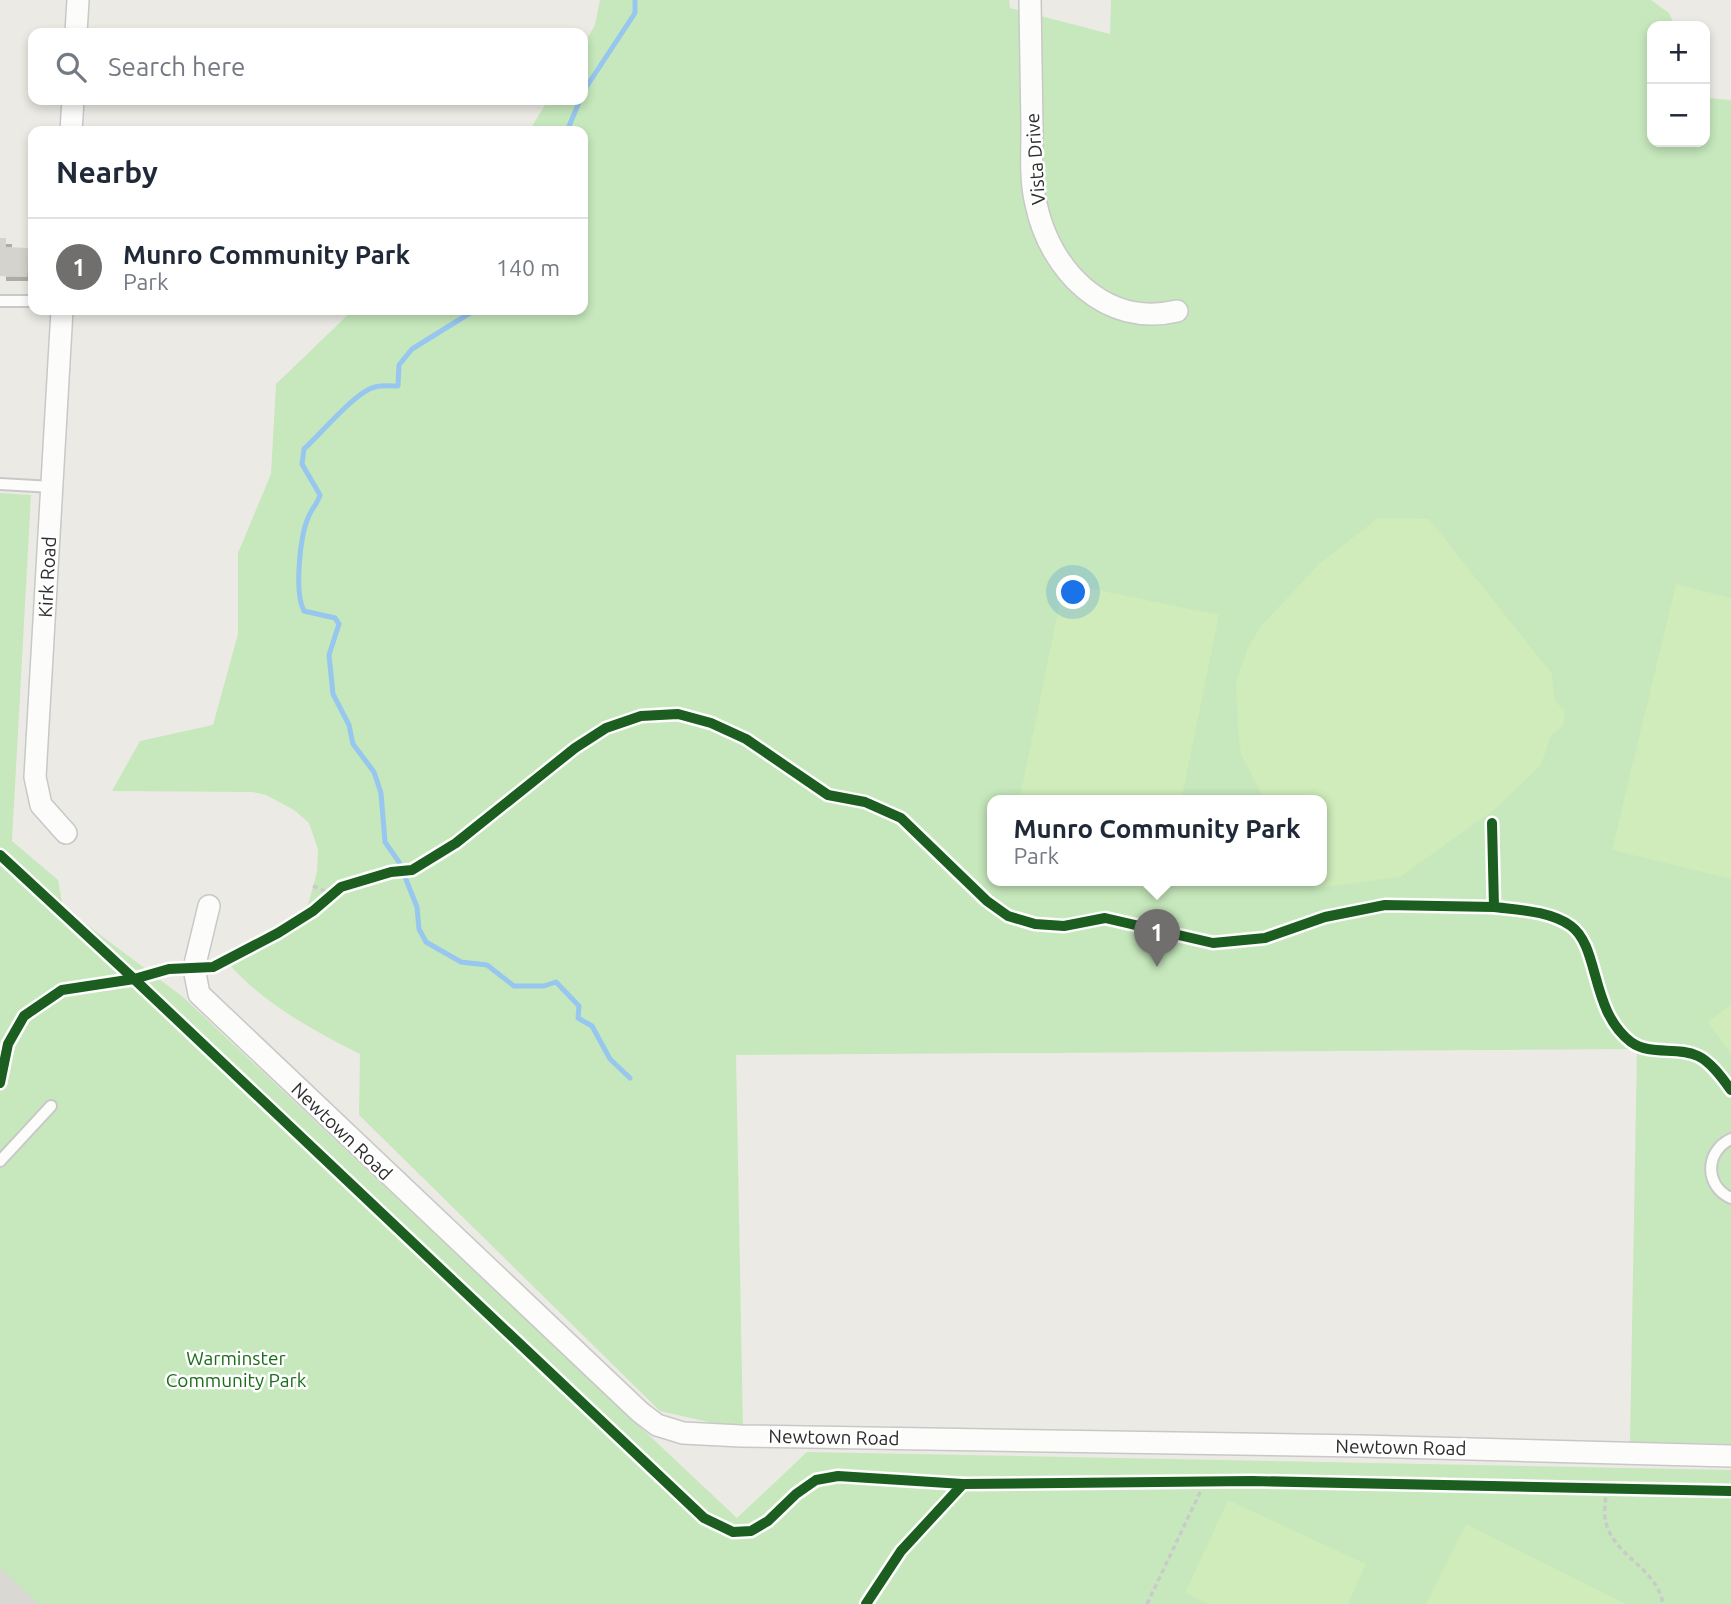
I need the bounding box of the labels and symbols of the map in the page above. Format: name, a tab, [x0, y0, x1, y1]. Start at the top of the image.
street label: Vista Drive	[1021, 112, 1049, 206]
street label: Kirk Road	[34, 536, 60, 618]
your location	[1056, 575, 1090, 609]
pin: 1	[1134, 909, 1180, 967]
street label: Newtown Road	[287, 1078, 397, 1184]
park label: Warminster Community Park	[166, 1347, 307, 1391]
street label: Newtown Road	[768, 1425, 900, 1449]
street label: Newtown Road	[1335, 1435, 1467, 1459]

